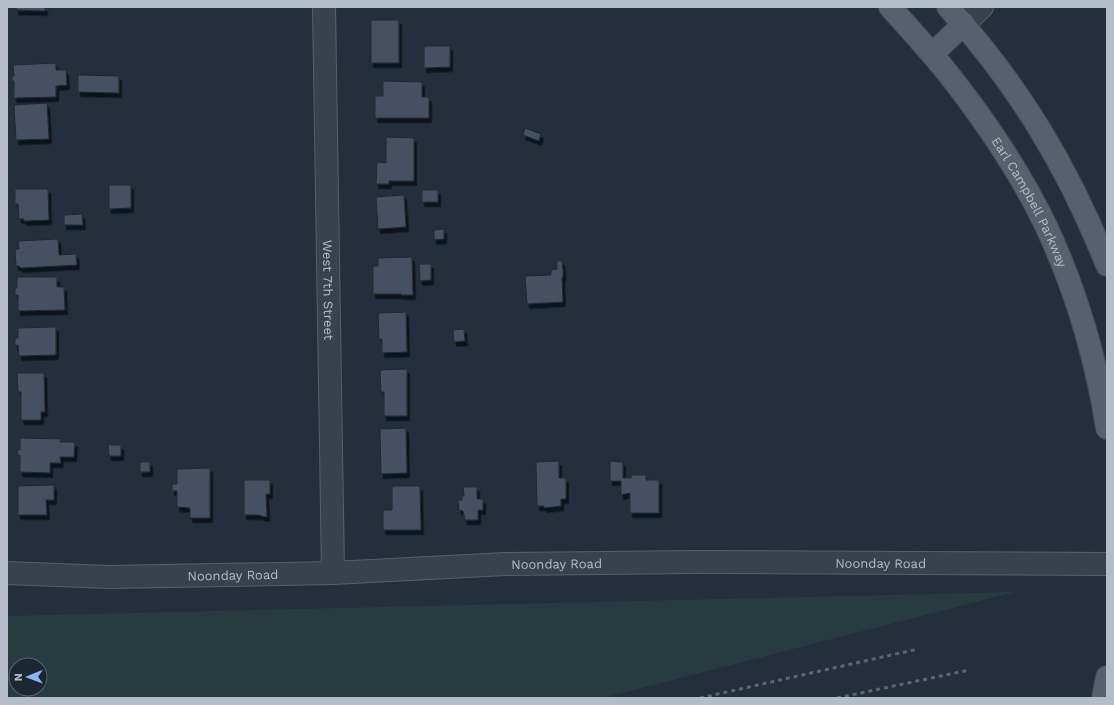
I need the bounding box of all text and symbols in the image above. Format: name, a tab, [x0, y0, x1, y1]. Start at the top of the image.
street label: Earl Campbell Parkway	[988, 134, 1070, 270]
street label: West 7th Street	[320, 240, 336, 341]
street label: Noonday Road	[511, 556, 602, 572]
street label: Noonday Road	[835, 556, 926, 571]
street label: Noonday Road	[187, 567, 278, 584]
north arrow	[8, 657, 48, 697]
text: N	[12, 673, 25, 681]

